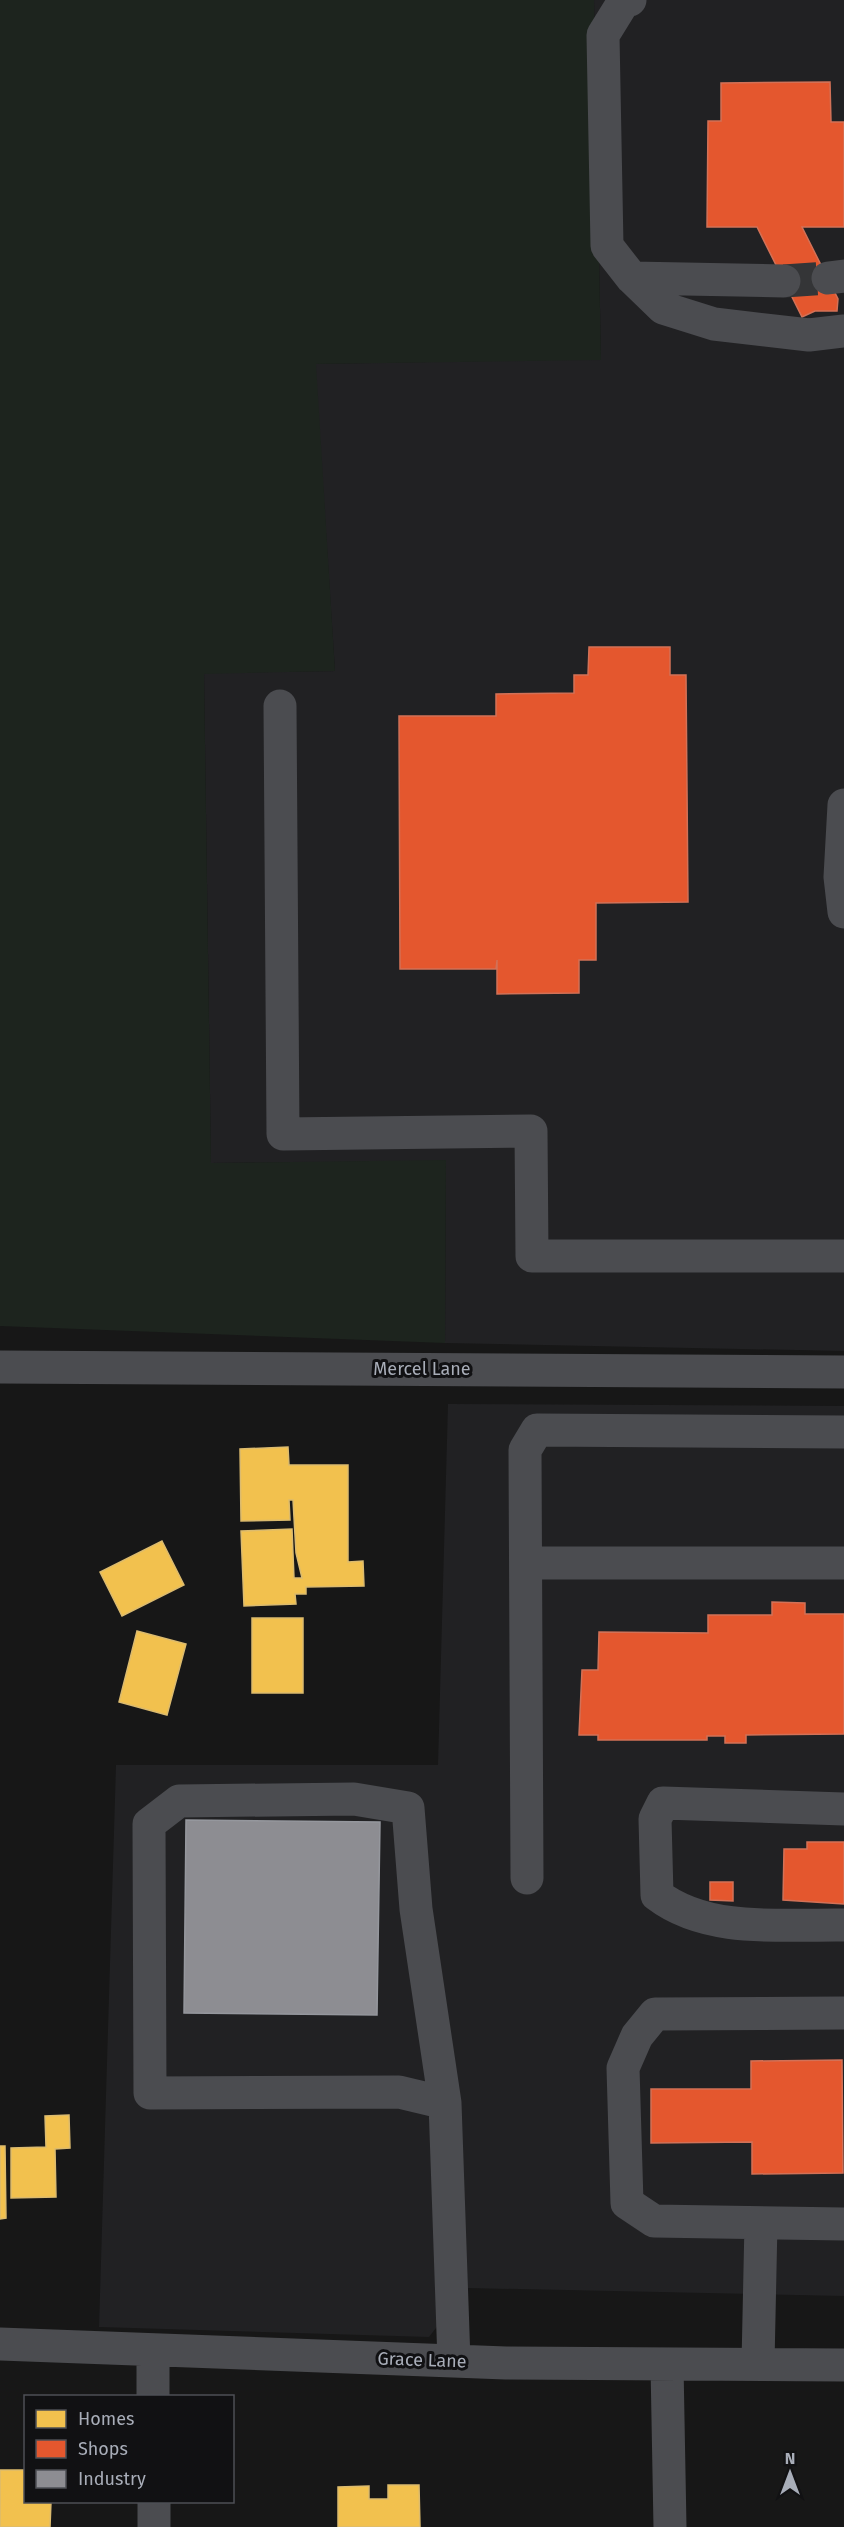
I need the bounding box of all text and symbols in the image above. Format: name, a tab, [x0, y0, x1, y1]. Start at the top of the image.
street label: Mercel Lane	[373, 1358, 471, 1380]
street label: Grace Lane	[377, 2347, 467, 2373]
legend	[24, 2395, 234, 2503]
text: Homes	[78, 2408, 134, 2430]
text: Shops	[78, 2438, 128, 2460]
north arrow	[760, 2443, 820, 2503]
text: N	[785, 2449, 795, 2468]
text: Industry	[78, 2468, 146, 2490]

